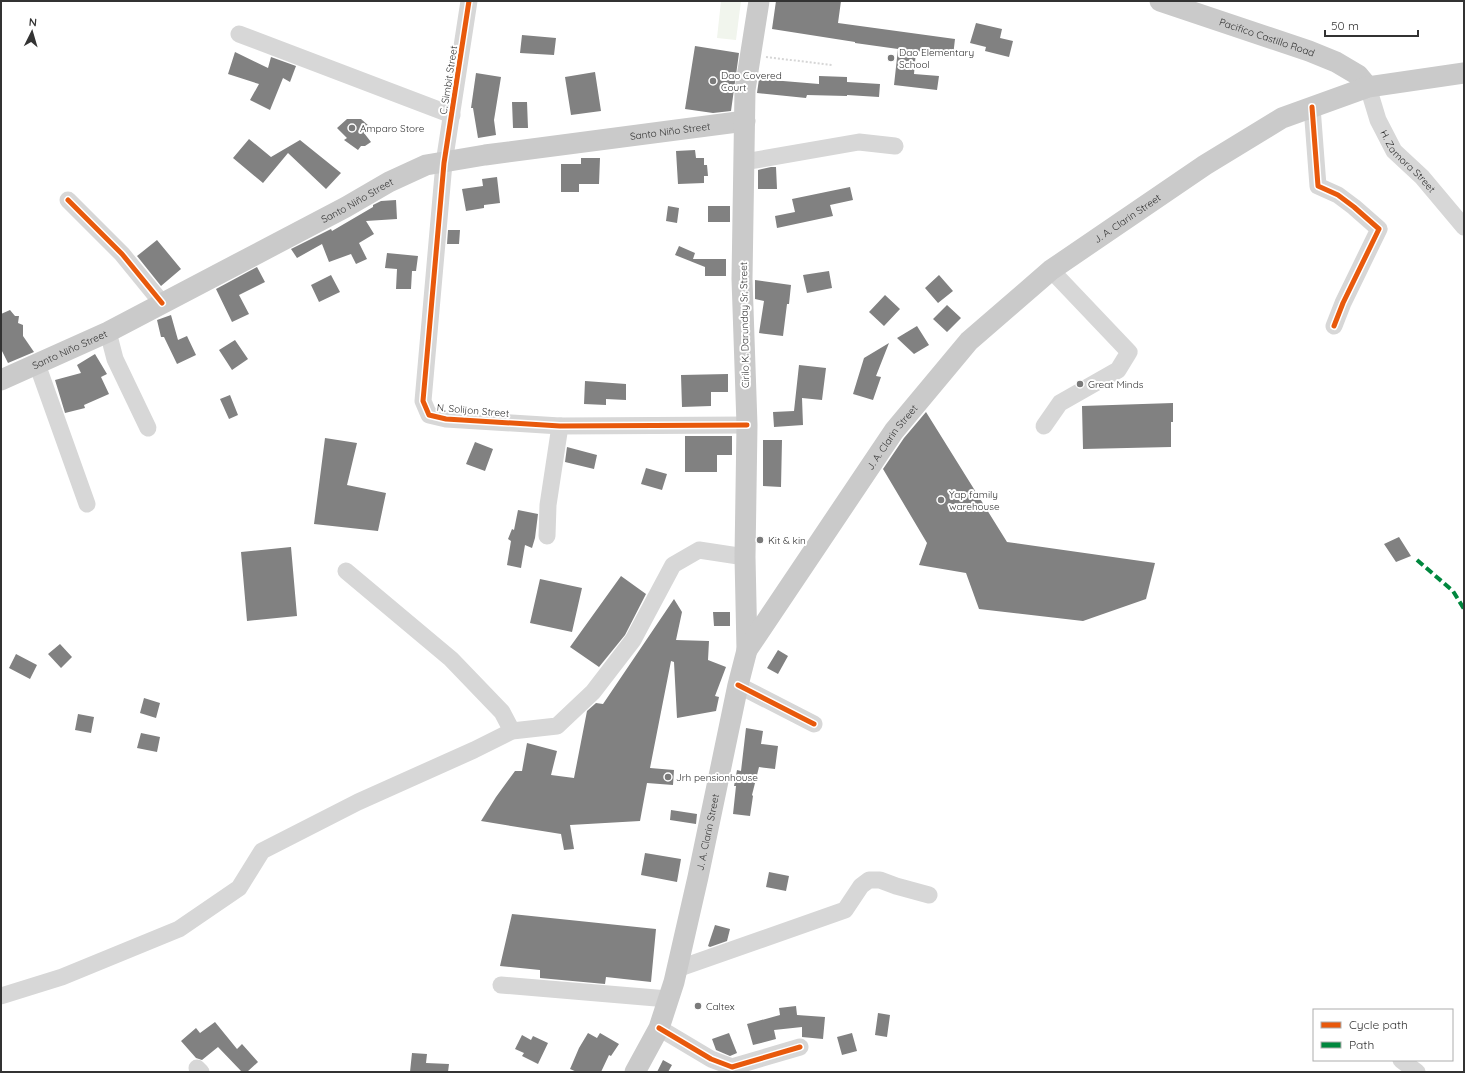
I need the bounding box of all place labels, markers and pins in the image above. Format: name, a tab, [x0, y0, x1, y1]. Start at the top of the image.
place label: Dao Elementary School	[899, 46, 974, 71]
marker: Dao Elementary School	[886, 53, 896, 63]
place label: Dao Covered Court	[721, 69, 782, 94]
marker: Dao Covered Court	[708, 76, 718, 86]
place label: Amparo Store	[360, 122, 425, 135]
marker: Amparo Store	[347, 123, 357, 133]
place label: Great Minds	[1088, 378, 1144, 391]
marker: Great Minds	[1075, 379, 1085, 389]
place label: Yap family warehouse	[949, 488, 1000, 513]
marker: Yap family warehouse	[936, 495, 946, 505]
place label: Kit & kin	[768, 534, 806, 547]
marker: Kit & kin	[755, 535, 765, 545]
place label: Jrh pensionhouse	[676, 771, 758, 784]
marker: Jrh pensionhouse	[663, 772, 673, 782]
place label: Caltex	[706, 1000, 735, 1013]
marker: Caltex	[693, 1001, 703, 1011]

